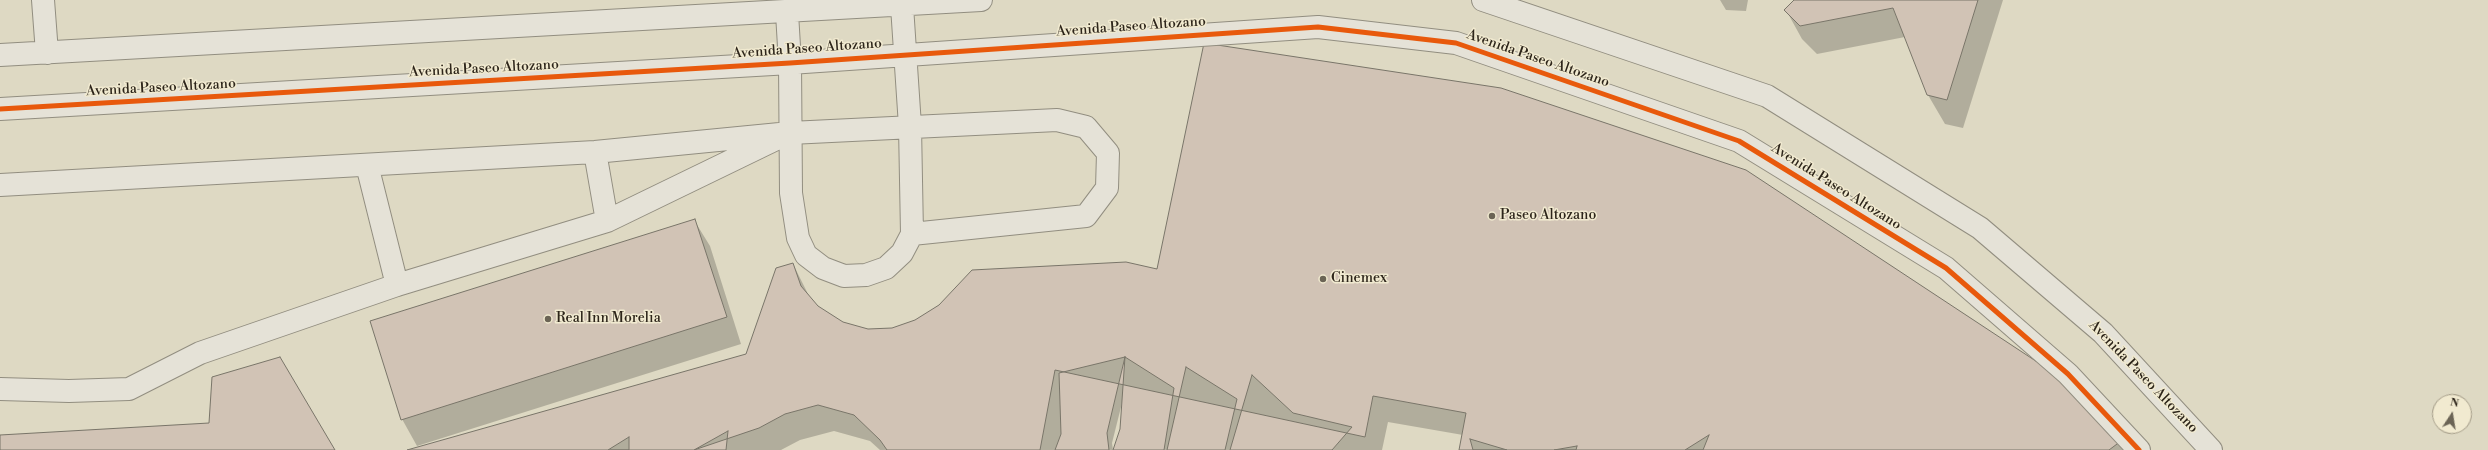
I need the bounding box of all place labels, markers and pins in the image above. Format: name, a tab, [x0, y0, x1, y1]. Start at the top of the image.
place label: Paseo Altozano	[1500, 208, 1596, 224]
marker: Paseo Altozano	[1487, 211, 1497, 221]
place label: Cinemex	[1331, 271, 1387, 287]
marker: Cinemex	[1318, 274, 1328, 284]
place label: Real Inn Morelia	[556, 311, 661, 327]
marker: Real Inn Morelia	[543, 314, 553, 324]

